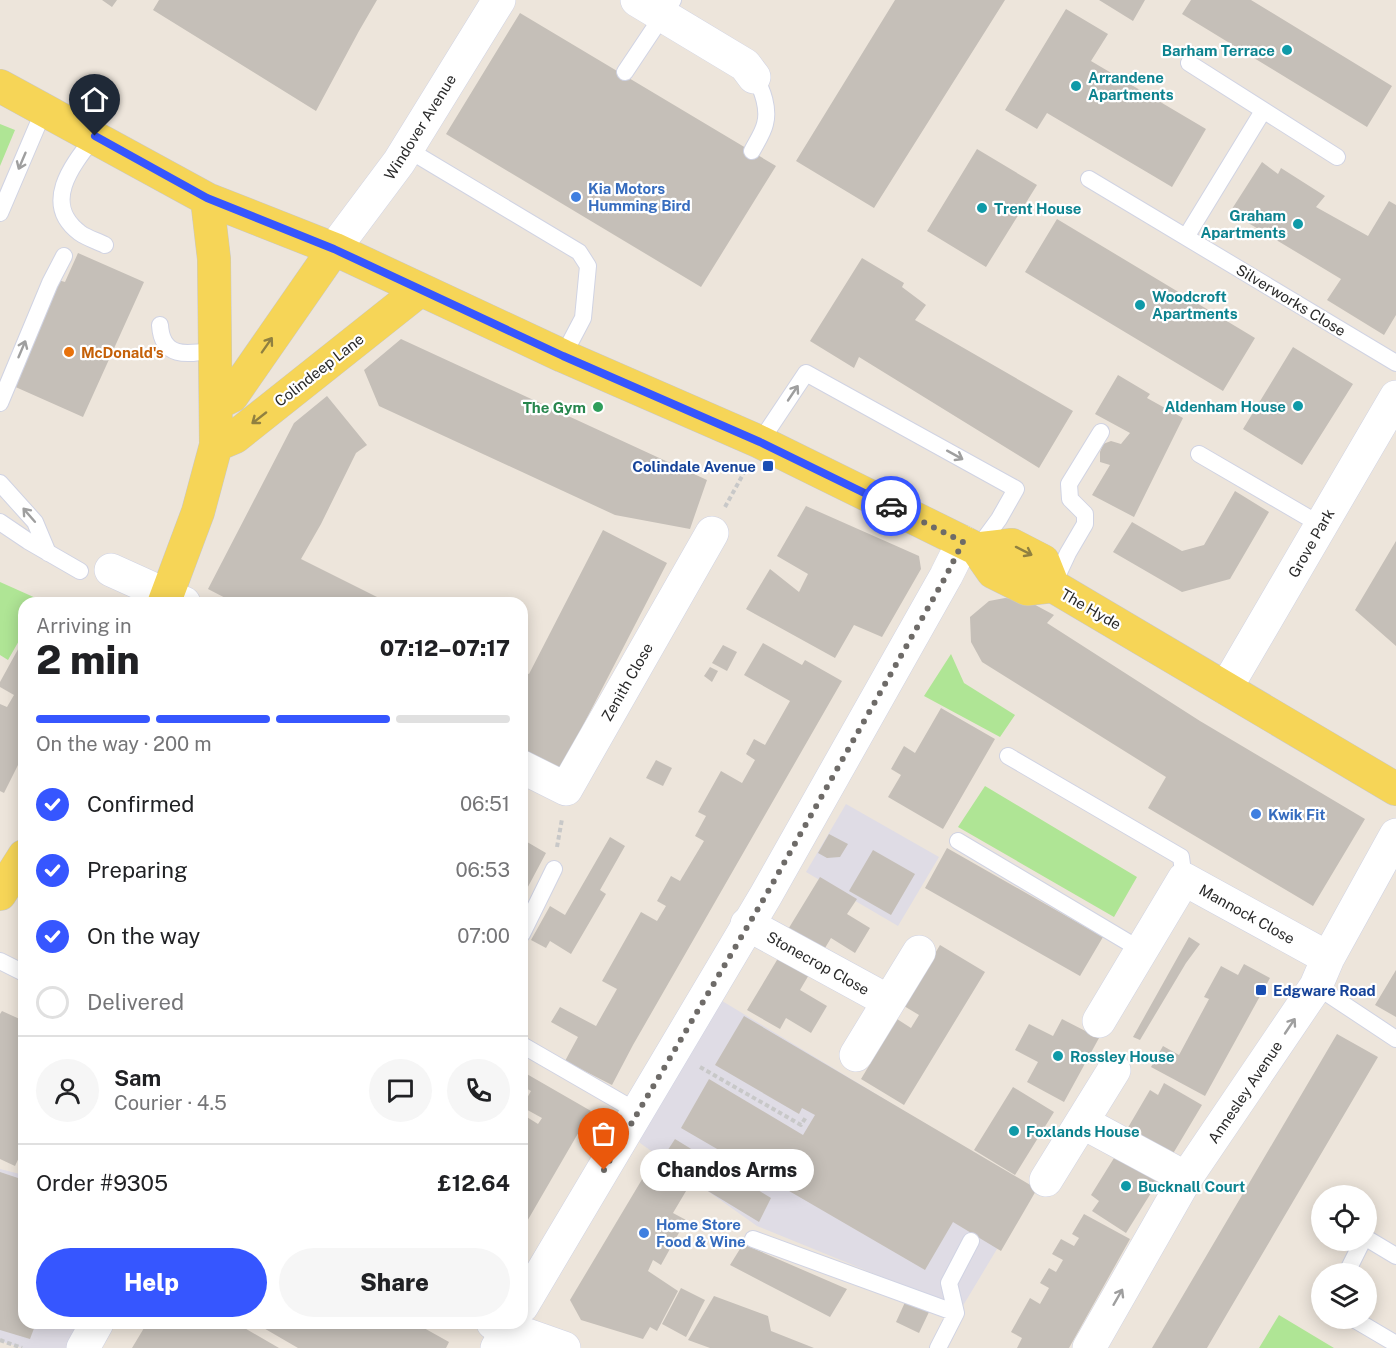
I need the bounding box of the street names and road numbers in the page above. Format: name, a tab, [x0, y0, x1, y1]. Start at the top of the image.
street label: Windover Avenue	[381, 71, 459, 183]
street label: Silverworks Close	[1233, 261, 1349, 339]
street label: Colindeep Lane	[271, 330, 367, 410]
street label: Grove Park	[1285, 506, 1337, 580]
street label: The Hyde	[1058, 585, 1124, 633]
street label: Zenith Close	[598, 640, 656, 724]
street label: Mannock Close	[1196, 881, 1298, 947]
street label: Stonecrop Close	[764, 928, 872, 998]
street label: Annesley Avenue	[1204, 1038, 1286, 1146]

